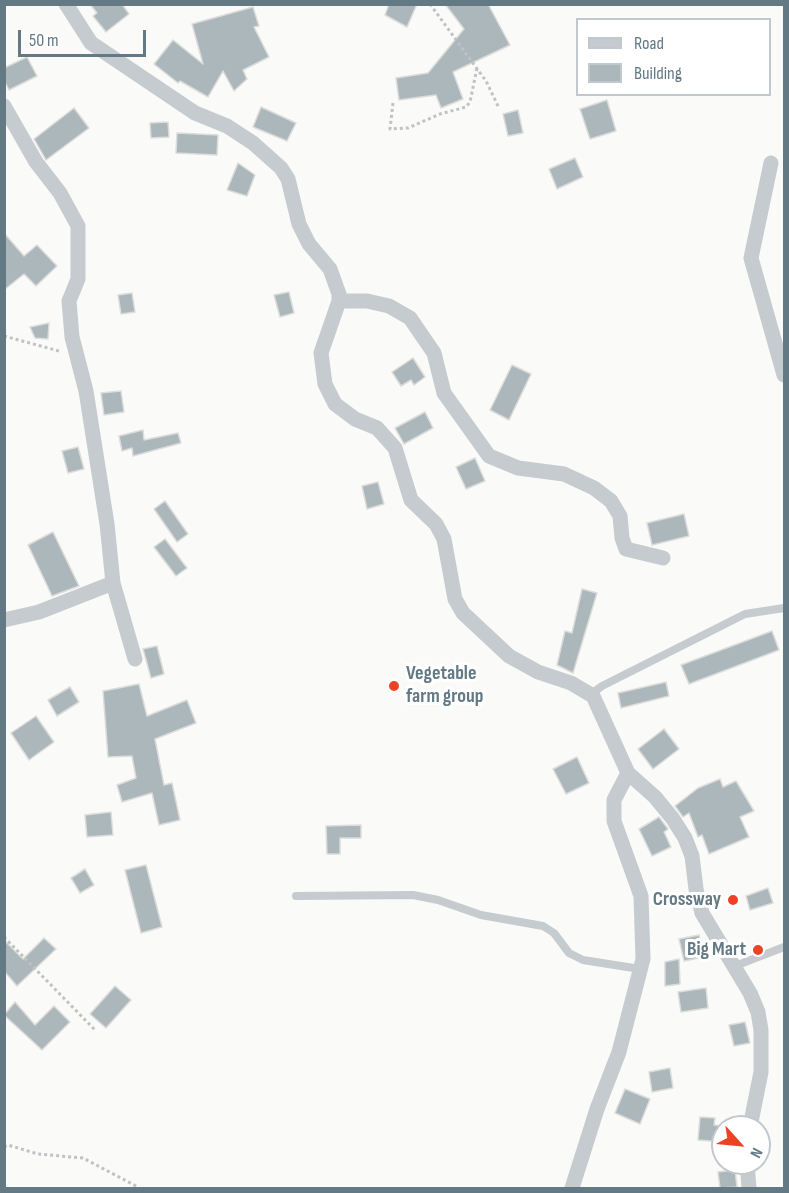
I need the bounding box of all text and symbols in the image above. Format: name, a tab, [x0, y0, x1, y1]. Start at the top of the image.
scale bar	[21, 18, 148, 56]
legend	[576, 18, 771, 96]
text: 50 m	[29, 30, 59, 51]
text: Road	[634, 33, 664, 54]
text: Building	[634, 63, 682, 84]
place label: Vegetable farm group	[406, 662, 483, 709]
marker: Vegetable farm group	[387, 679, 401, 693]
place label: Crossway	[653, 888, 721, 912]
marker: Crossway	[726, 893, 740, 907]
place label: Big Mart	[687, 938, 746, 962]
marker: Big Mart	[751, 943, 765, 957]
north arrow	[711, 1115, 771, 1175]
text: N	[745, 1144, 766, 1161]

